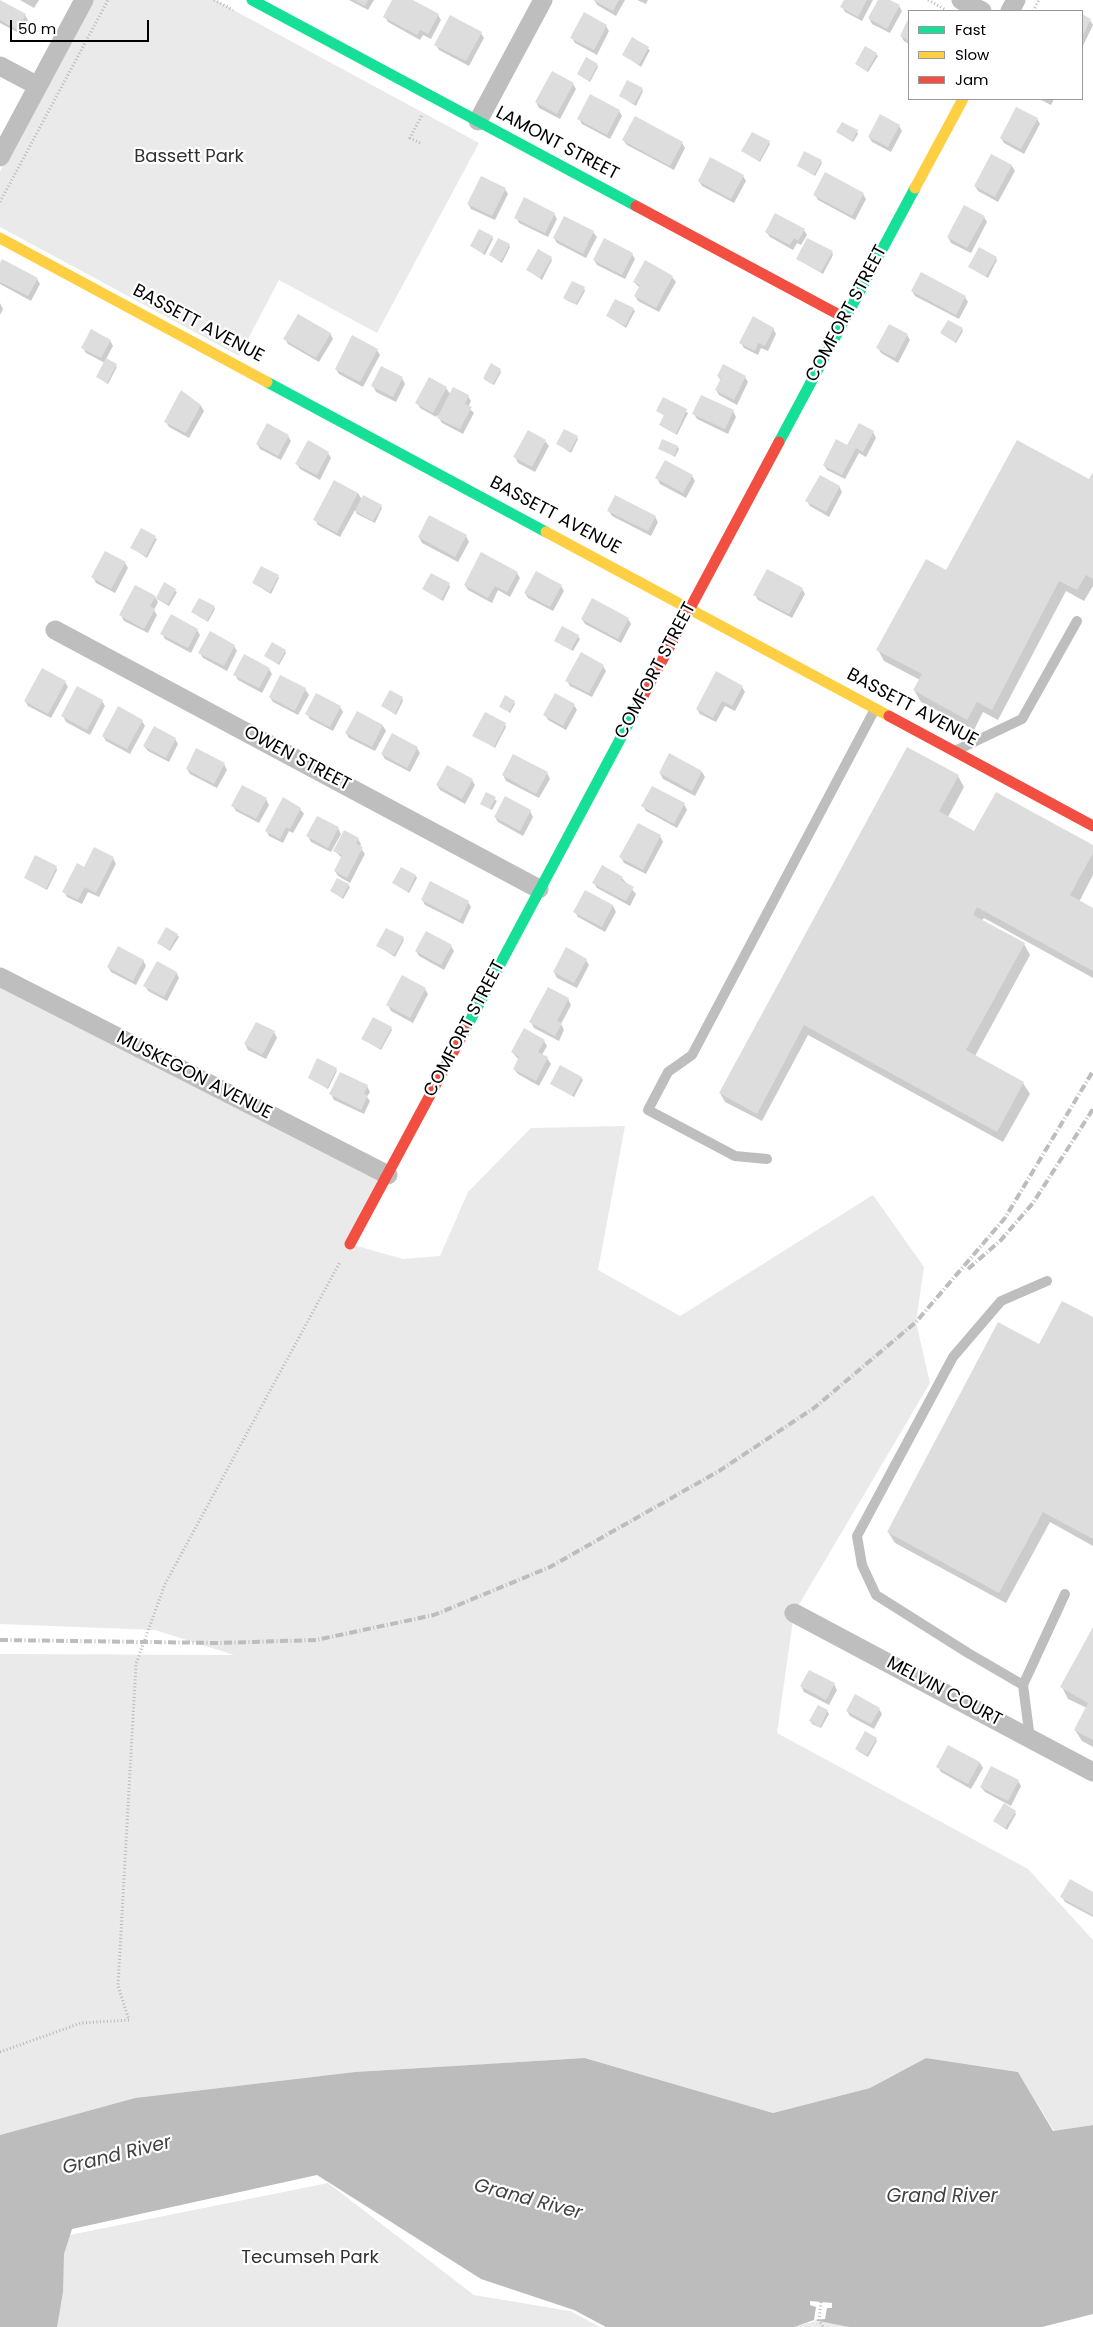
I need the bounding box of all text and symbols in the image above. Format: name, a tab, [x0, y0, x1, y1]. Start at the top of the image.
scale bar	[12, 10, 151, 42]
legend	[908, 10, 1083, 100]
text: 50 m	[18, 18, 56, 39]
text: Fast	[955, 19, 986, 40]
text: Slow	[955, 44, 989, 65]
text: Jam	[955, 69, 989, 90]
street label: LAMONT STREET	[492, 102, 622, 186]
park label: Bassett Park	[134, 146, 244, 168]
street label: COMFORT STREET	[802, 242, 892, 386]
street label: BASSETT AVENUE	[129, 280, 267, 368]
street label: BASSETT AVENUE	[486, 472, 624, 560]
street label: COMFORT STREET	[611, 599, 701, 743]
street label: BASSETT AVENUE	[843, 664, 981, 752]
street label: OWEN STREET	[240, 722, 354, 796]
street label: COMFORT STREET	[420, 957, 510, 1101]
street label: MUSKEGON AVENUE	[113, 1027, 275, 1125]
street label: MELVIN COURT	[883, 1653, 1005, 1731]
water label: Grand River	[60, 2131, 174, 2181]
water label: Grand River	[471, 2175, 585, 2225]
water label: Grand River	[886, 2186, 998, 2208]
park label: Tecumseh Park	[241, 2247, 379, 2269]

